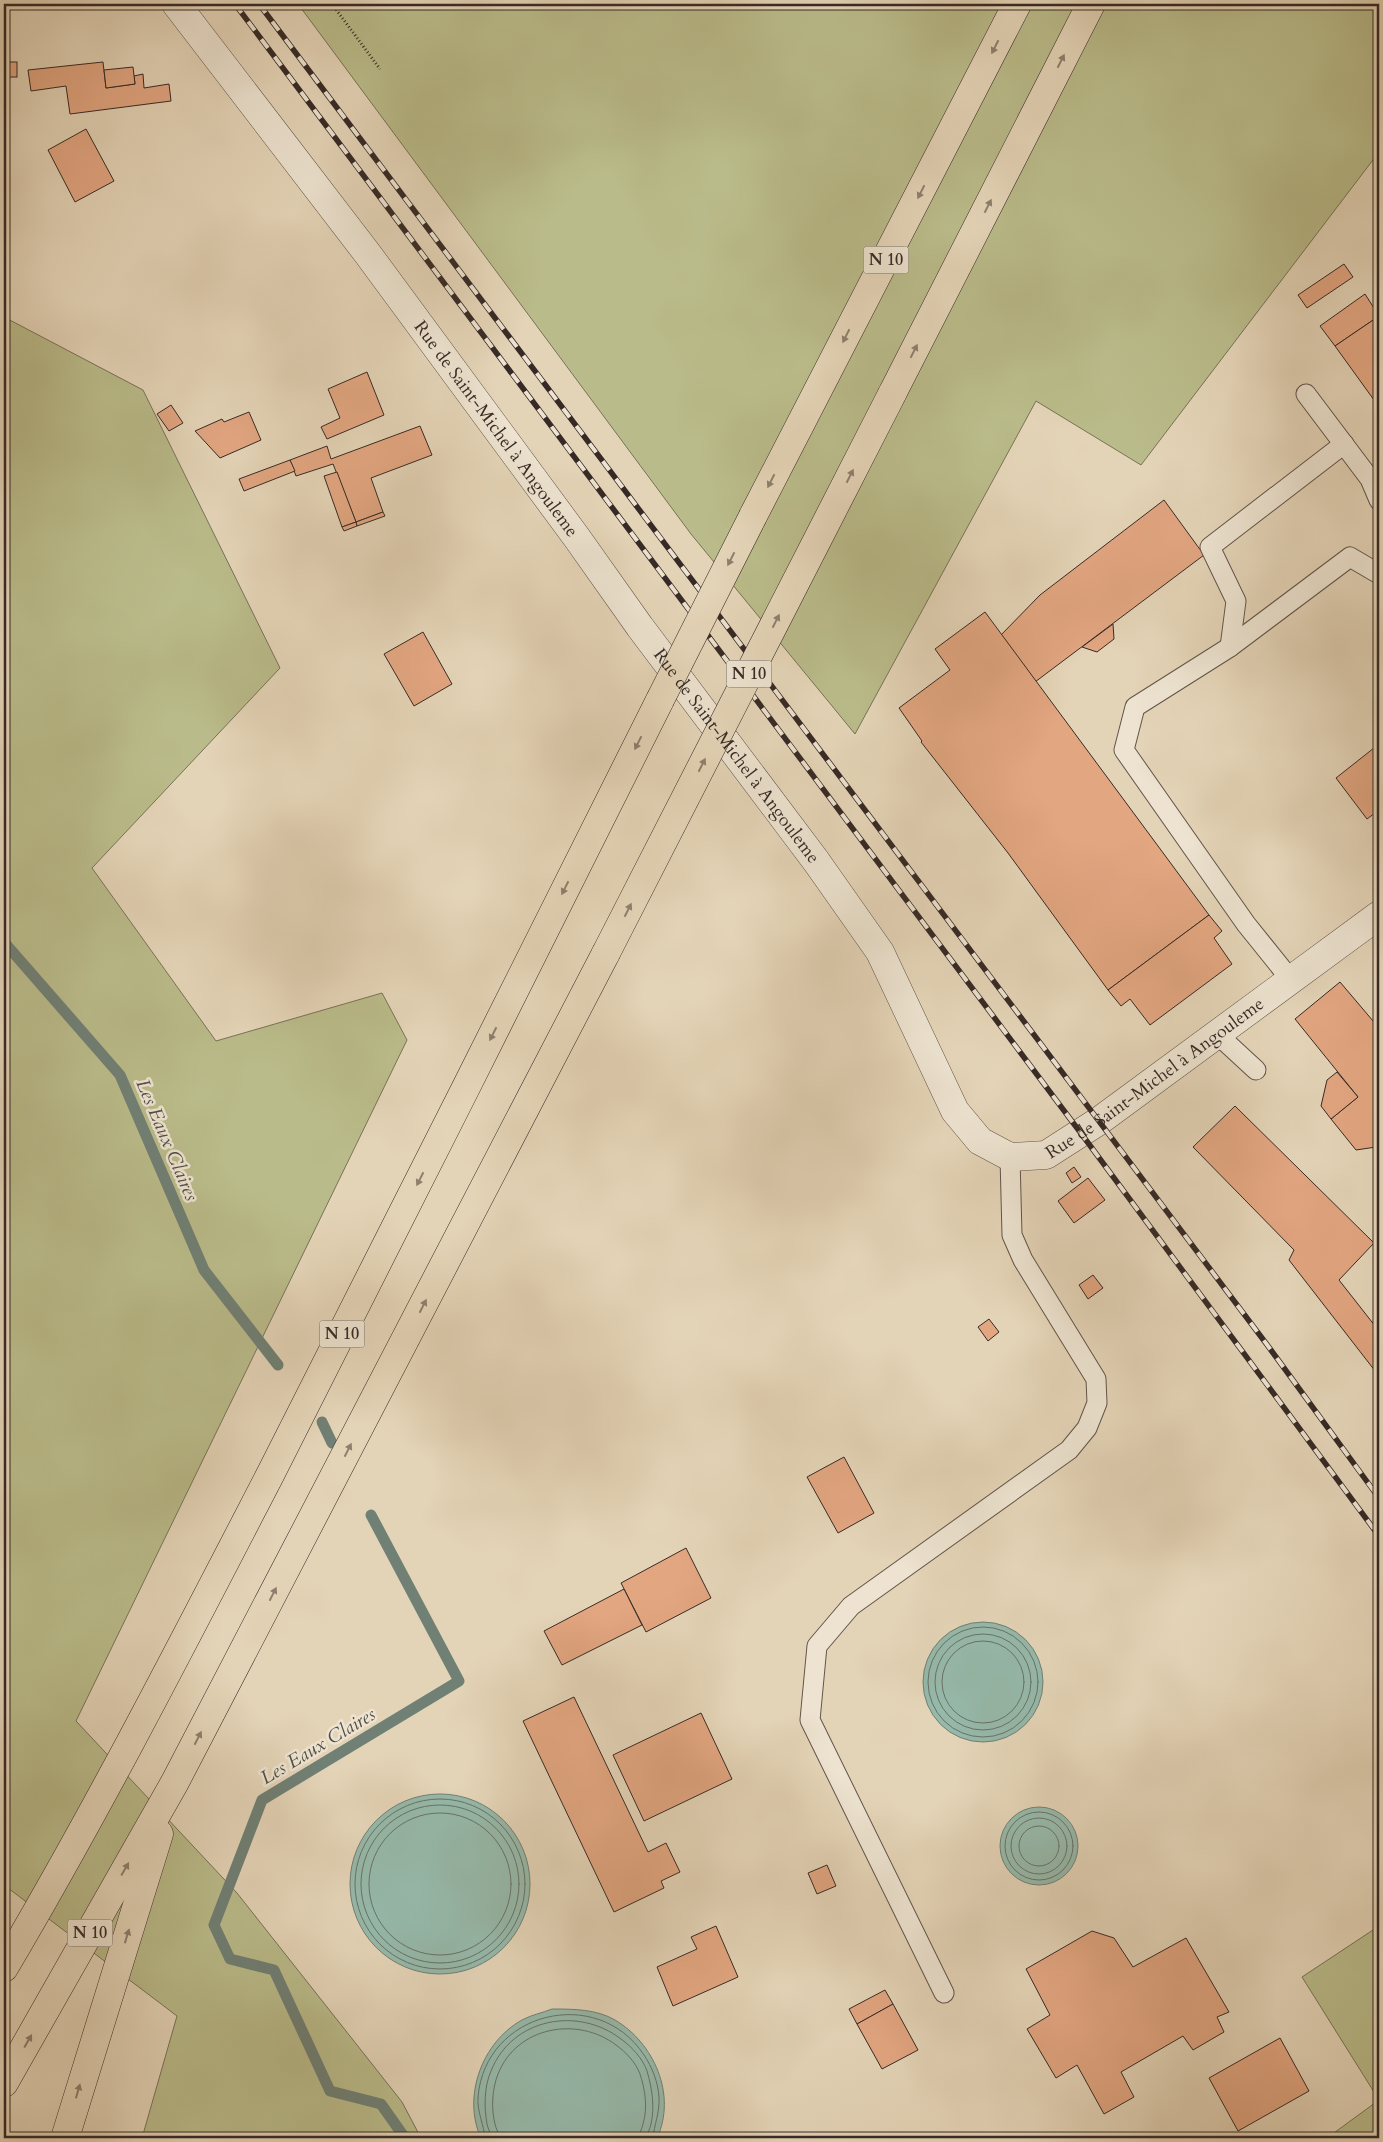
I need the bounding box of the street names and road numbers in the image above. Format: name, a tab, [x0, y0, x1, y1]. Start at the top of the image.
road number: N 10	[864, 246, 908, 274]
street label: Rue de Saint-Michel à Angouleme	[408, 315, 585, 542]
street label: Rue de Saint-Michel à Angouleme	[648, 643, 826, 868]
road number: N 10	[726, 661, 772, 688]
street label: Rue de Saint-Michel à Angouleme	[1041, 991, 1269, 1165]
road number: N 10	[320, 1320, 364, 1348]
road number: N 10	[68, 1920, 112, 1946]

